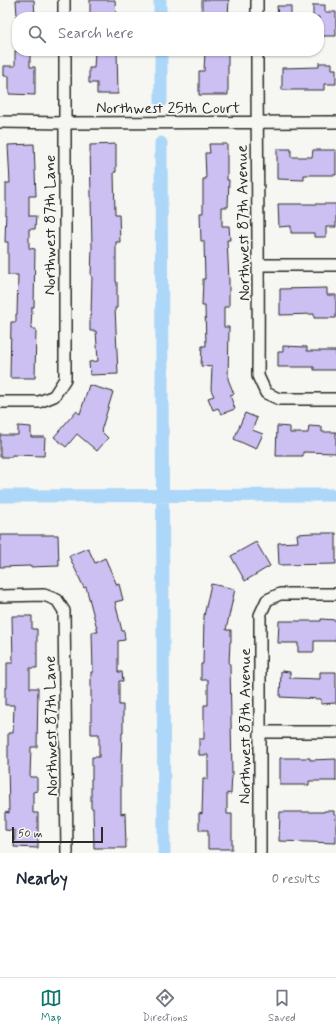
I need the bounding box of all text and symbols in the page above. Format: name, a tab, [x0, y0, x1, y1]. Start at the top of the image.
search box	[12, 12, 324, 56]
icon: search	[26, 23, 48, 45]
text: Search here	[58, 24, 134, 44]
street label: Northwest 25th Court	[96, 98, 240, 119]
street label: Northwest 87th Avenue	[232, 144, 255, 301]
street label: Northwest 87th Lane	[40, 155, 61, 295]
street label: Northwest 87th Avenue	[235, 648, 256, 804]
street label: Northwest 87th Lane	[40, 655, 63, 796]
scale bar	[12, 825, 103, 844]
text: 50 m	[18, 827, 43, 841]
text: Nearby	[16, 868, 68, 890]
text: 0 results	[272, 871, 320, 888]
tab: Map	[40, 987, 62, 1025]
tab: Directions	[142, 987, 188, 1025]
tab: Saved	[268, 987, 296, 1025]

